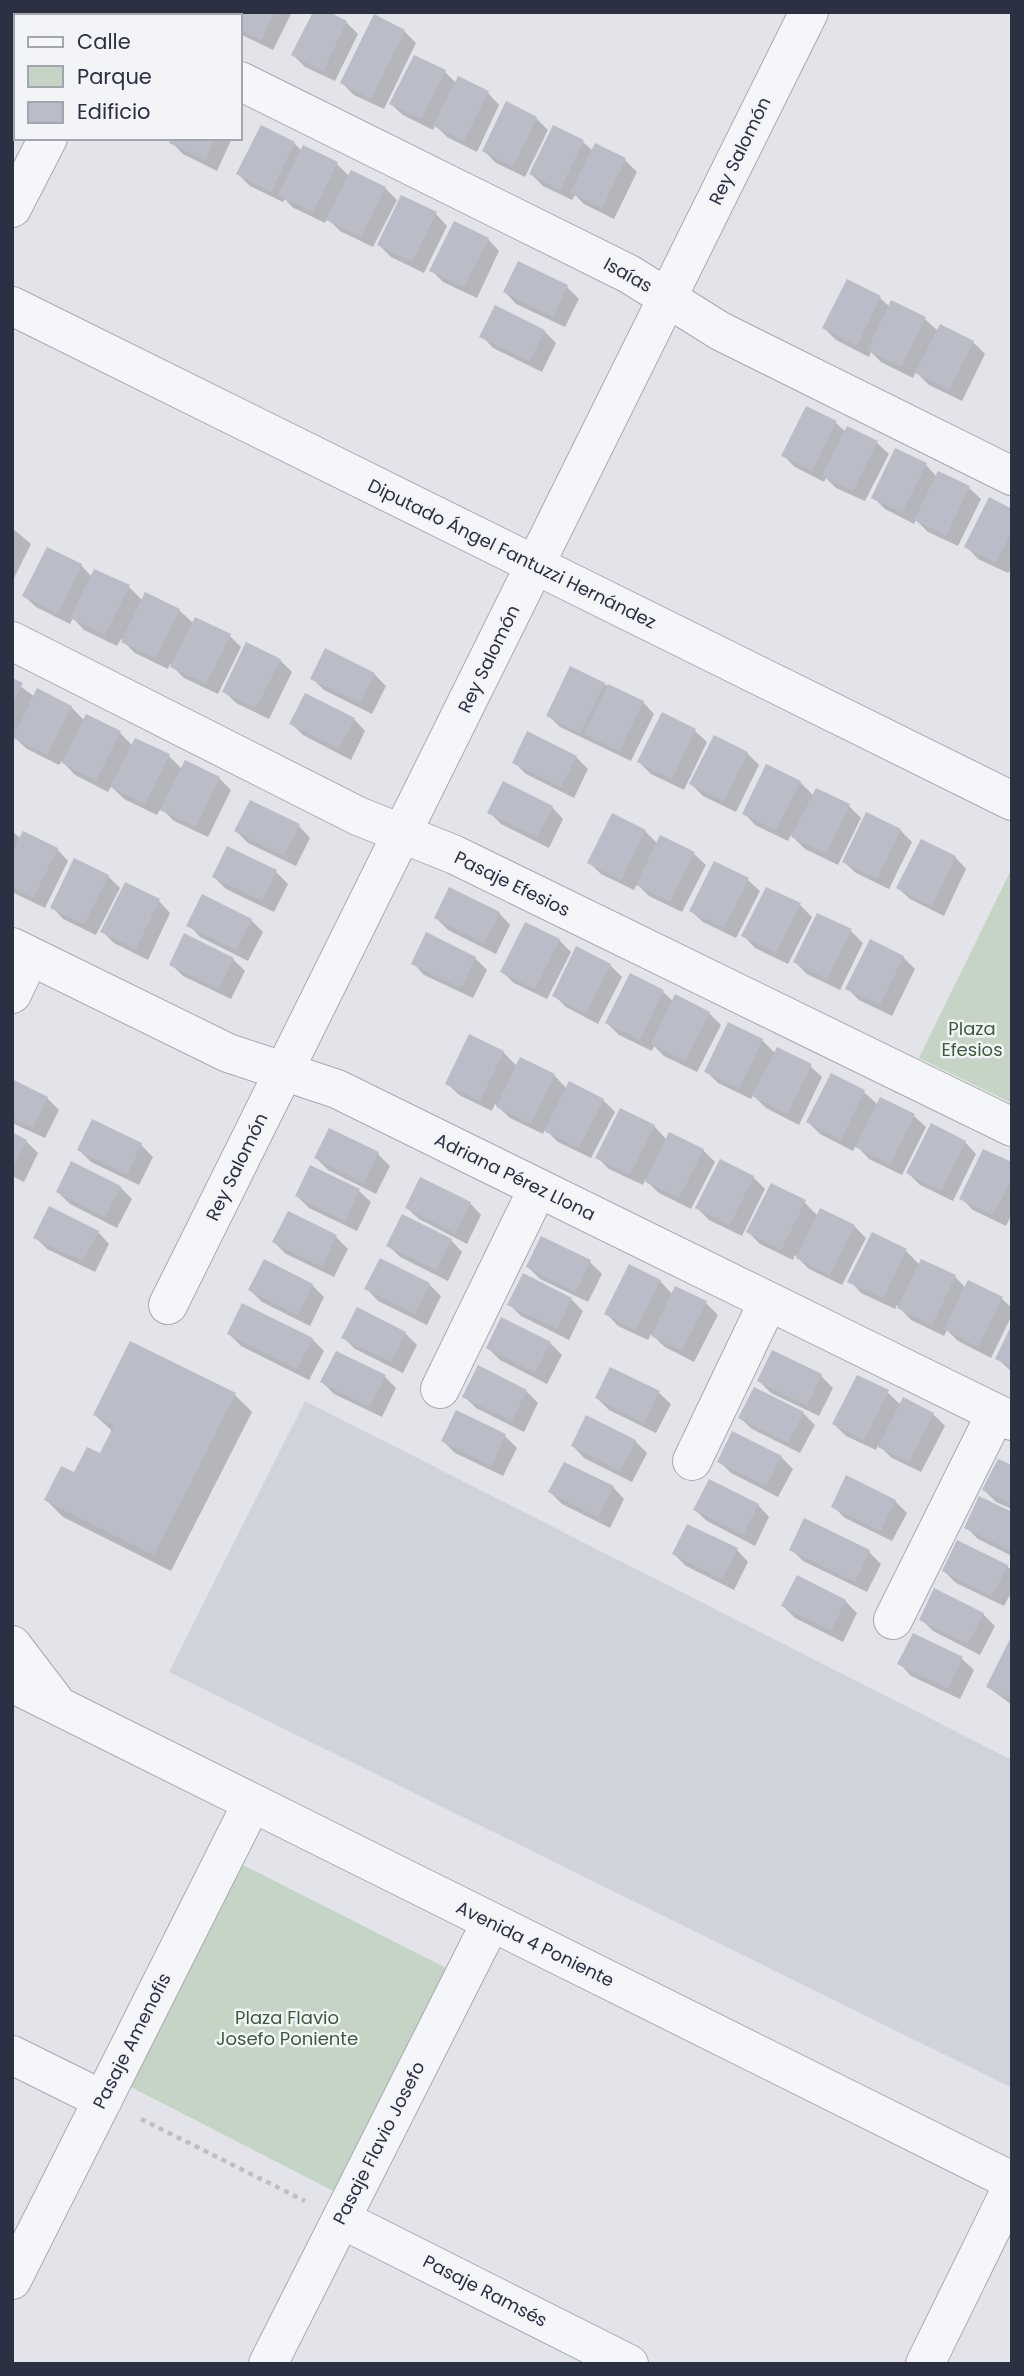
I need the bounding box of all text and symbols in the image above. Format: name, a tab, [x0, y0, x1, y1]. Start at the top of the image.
legend	[14, 14, 242, 140]
text: Calle	[77, 27, 131, 56]
text: Parque	[77, 62, 152, 91]
street label: Rey Salomón	[703, 93, 776, 209]
text: Edificio	[77, 97, 151, 126]
street label: Isaías	[599, 251, 657, 298]
street label: Diputado Ángel Fantuzzi Hernández	[364, 473, 661, 634]
street label: Rey Salomón	[452, 601, 525, 717]
street label: Pasaje Efesios	[450, 845, 574, 922]
park label: Plaza Efesios	[941, 1016, 1003, 1062]
street label: Rey Salomón	[200, 1109, 273, 1225]
street label: Adriana Pérez Llona	[431, 1127, 600, 1226]
street label: Avenida 4 Poniente	[452, 1894, 618, 1993]
street label: Pasaje Amenofis	[87, 1969, 177, 2113]
park label: Plaza Flavio Josefo Poniente	[216, 2005, 358, 2051]
street label: Pasaje Flavio Josefo	[327, 2057, 431, 2229]
street label: Pasaje Ramsés	[419, 2249, 552, 2333]

